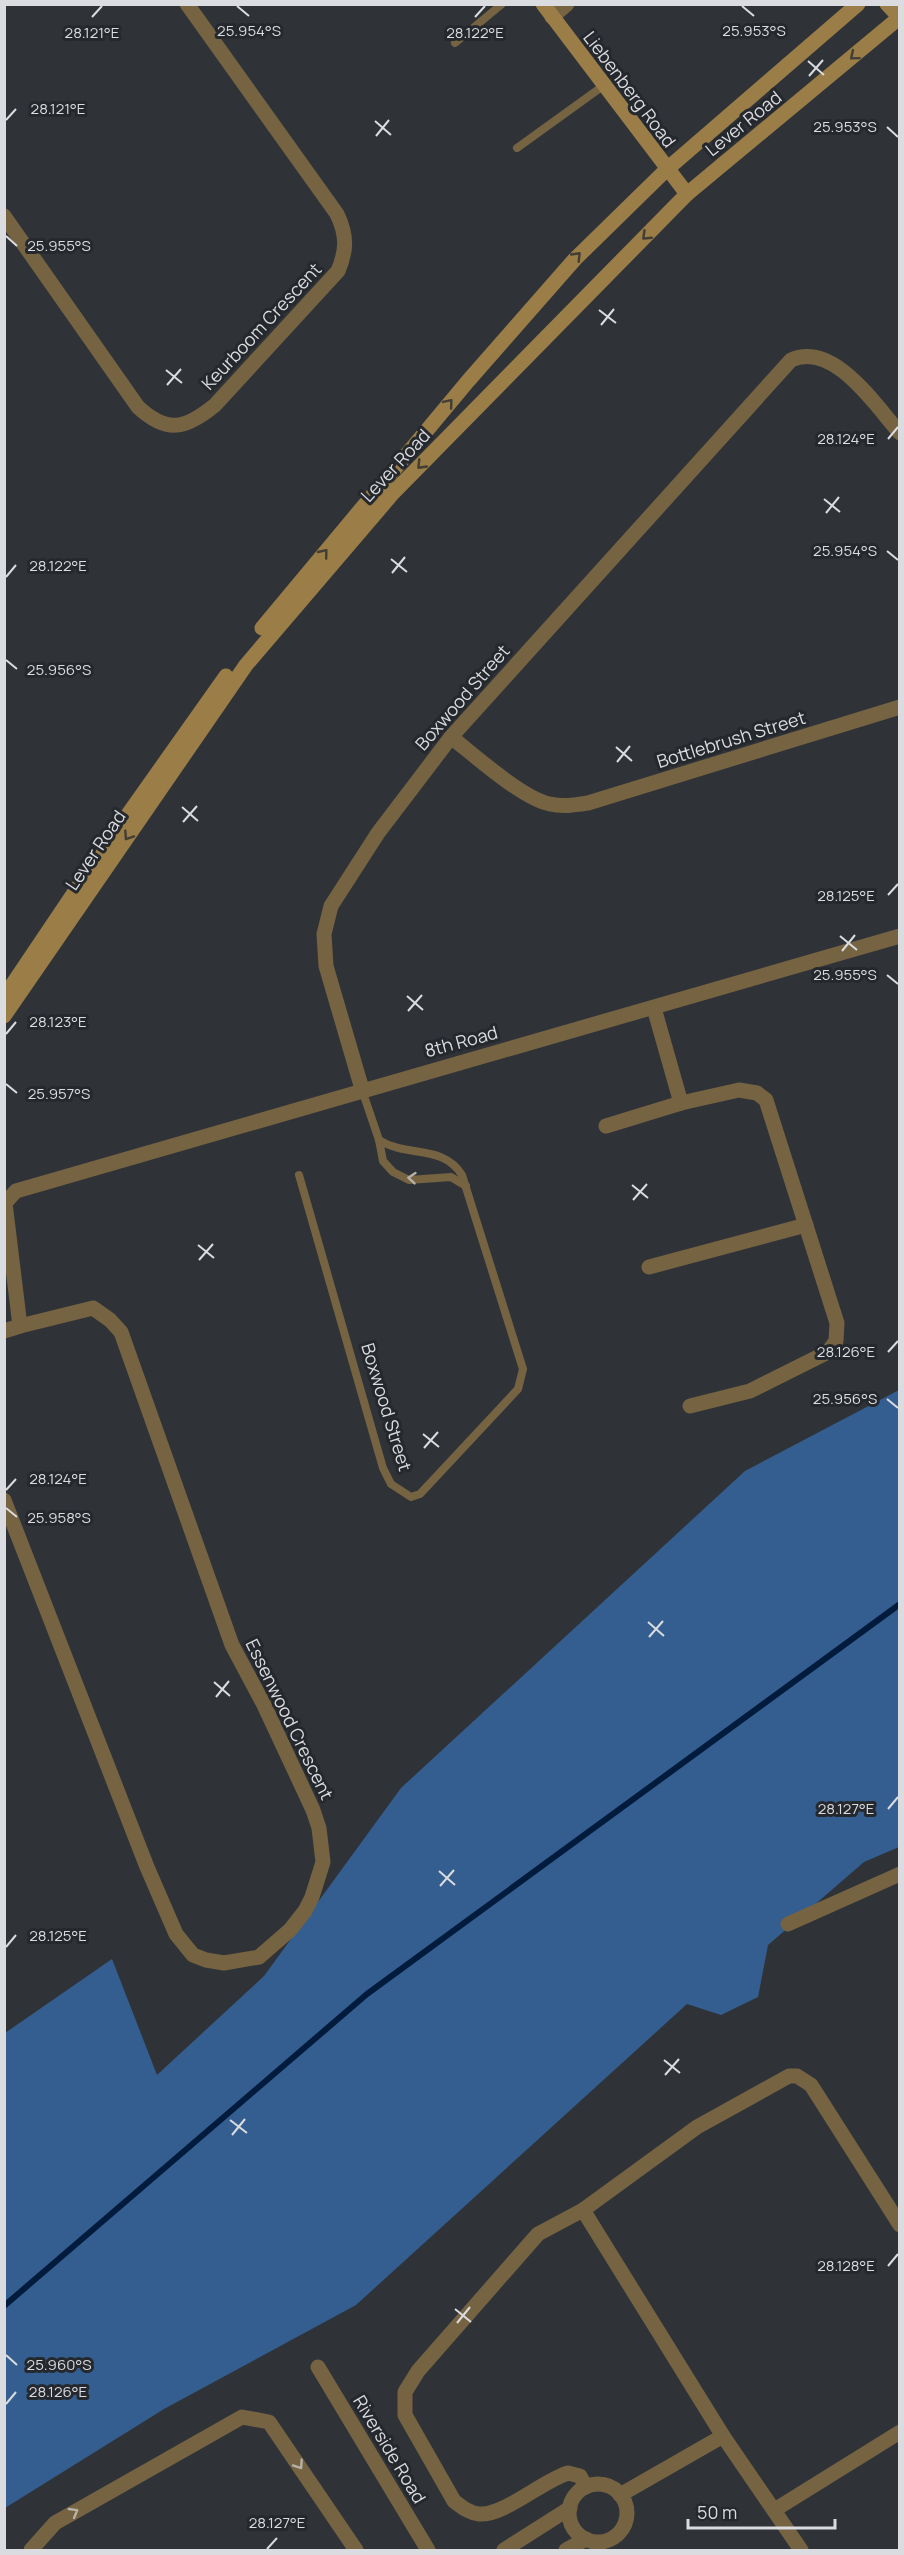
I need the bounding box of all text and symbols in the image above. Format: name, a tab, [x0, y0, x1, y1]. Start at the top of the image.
text: 25.954°S	[217, 20, 281, 41]
text: 25.953°S	[722, 20, 786, 41]
text: 28.121°E	[65, 22, 119, 43]
text: 28.122°E	[446, 22, 504, 43]
street label: Liebenberg Road	[578, 26, 682, 152]
one-way arrow	[850, 48, 861, 59]
street label: Lever Road	[700, 85, 786, 161]
text: 28.121°E	[31, 98, 85, 119]
text: 25.953°S	[813, 116, 877, 137]
one-way arrow	[643, 229, 653, 240]
text: 25.955°S	[27, 235, 91, 256]
one-way arrow	[570, 253, 581, 264]
street label: Keurboom Crescent	[196, 257, 326, 395]
one-way arrow	[442, 399, 453, 410]
street label: Lever Road	[355, 423, 435, 507]
text: 28.124°E	[817, 428, 875, 449]
one-way arrow	[417, 457, 428, 468]
text: 25.954°S	[813, 540, 877, 561]
one-way arrow	[317, 548, 328, 559]
text: 28.122°E	[29, 555, 87, 576]
street label: Boxwood Street	[409, 639, 515, 755]
text: 25.956°S	[27, 659, 91, 680]
street label: Bottlebrush Street	[654, 705, 808, 773]
street label: Lever Road	[59, 805, 131, 895]
one-way arrow	[124, 830, 135, 841]
text: 28.125°E	[817, 885, 875, 906]
text: 25.955°S	[813, 964, 877, 985]
text: 28.123°E	[29, 1011, 87, 1032]
street label: 8th Road	[422, 1020, 500, 1062]
text: 25.957°S	[28, 1083, 90, 1104]
one-way arrow	[407, 1172, 417, 1185]
street label: Boxwood Street	[356, 1340, 418, 1474]
text: 28.126°E	[817, 1341, 875, 1362]
text: 25.956°S	[813, 1388, 877, 1409]
text: 28.124°E	[29, 1468, 87, 1489]
text: 25.958°S	[27, 1507, 91, 1528]
street label: Essenwood Crescent	[241, 1635, 339, 1803]
text: 28.127°E	[818, 1798, 874, 1819]
text: 28.125°E	[29, 1925, 87, 1946]
text: 28.128°E	[817, 2255, 875, 2276]
text: 25.960°S	[27, 2354, 91, 2375]
text: 28.126°E	[29, 2381, 87, 2402]
street label: Riverside Road	[348, 2390, 432, 2508]
one-way arrow	[291, 2459, 303, 2469]
scale bar	[688, 2492, 835, 2530]
text: 50 m	[697, 2500, 737, 2524]
one-way arrow	[68, 2508, 78, 2519]
text: 28.127°E	[249, 2512, 305, 2533]

